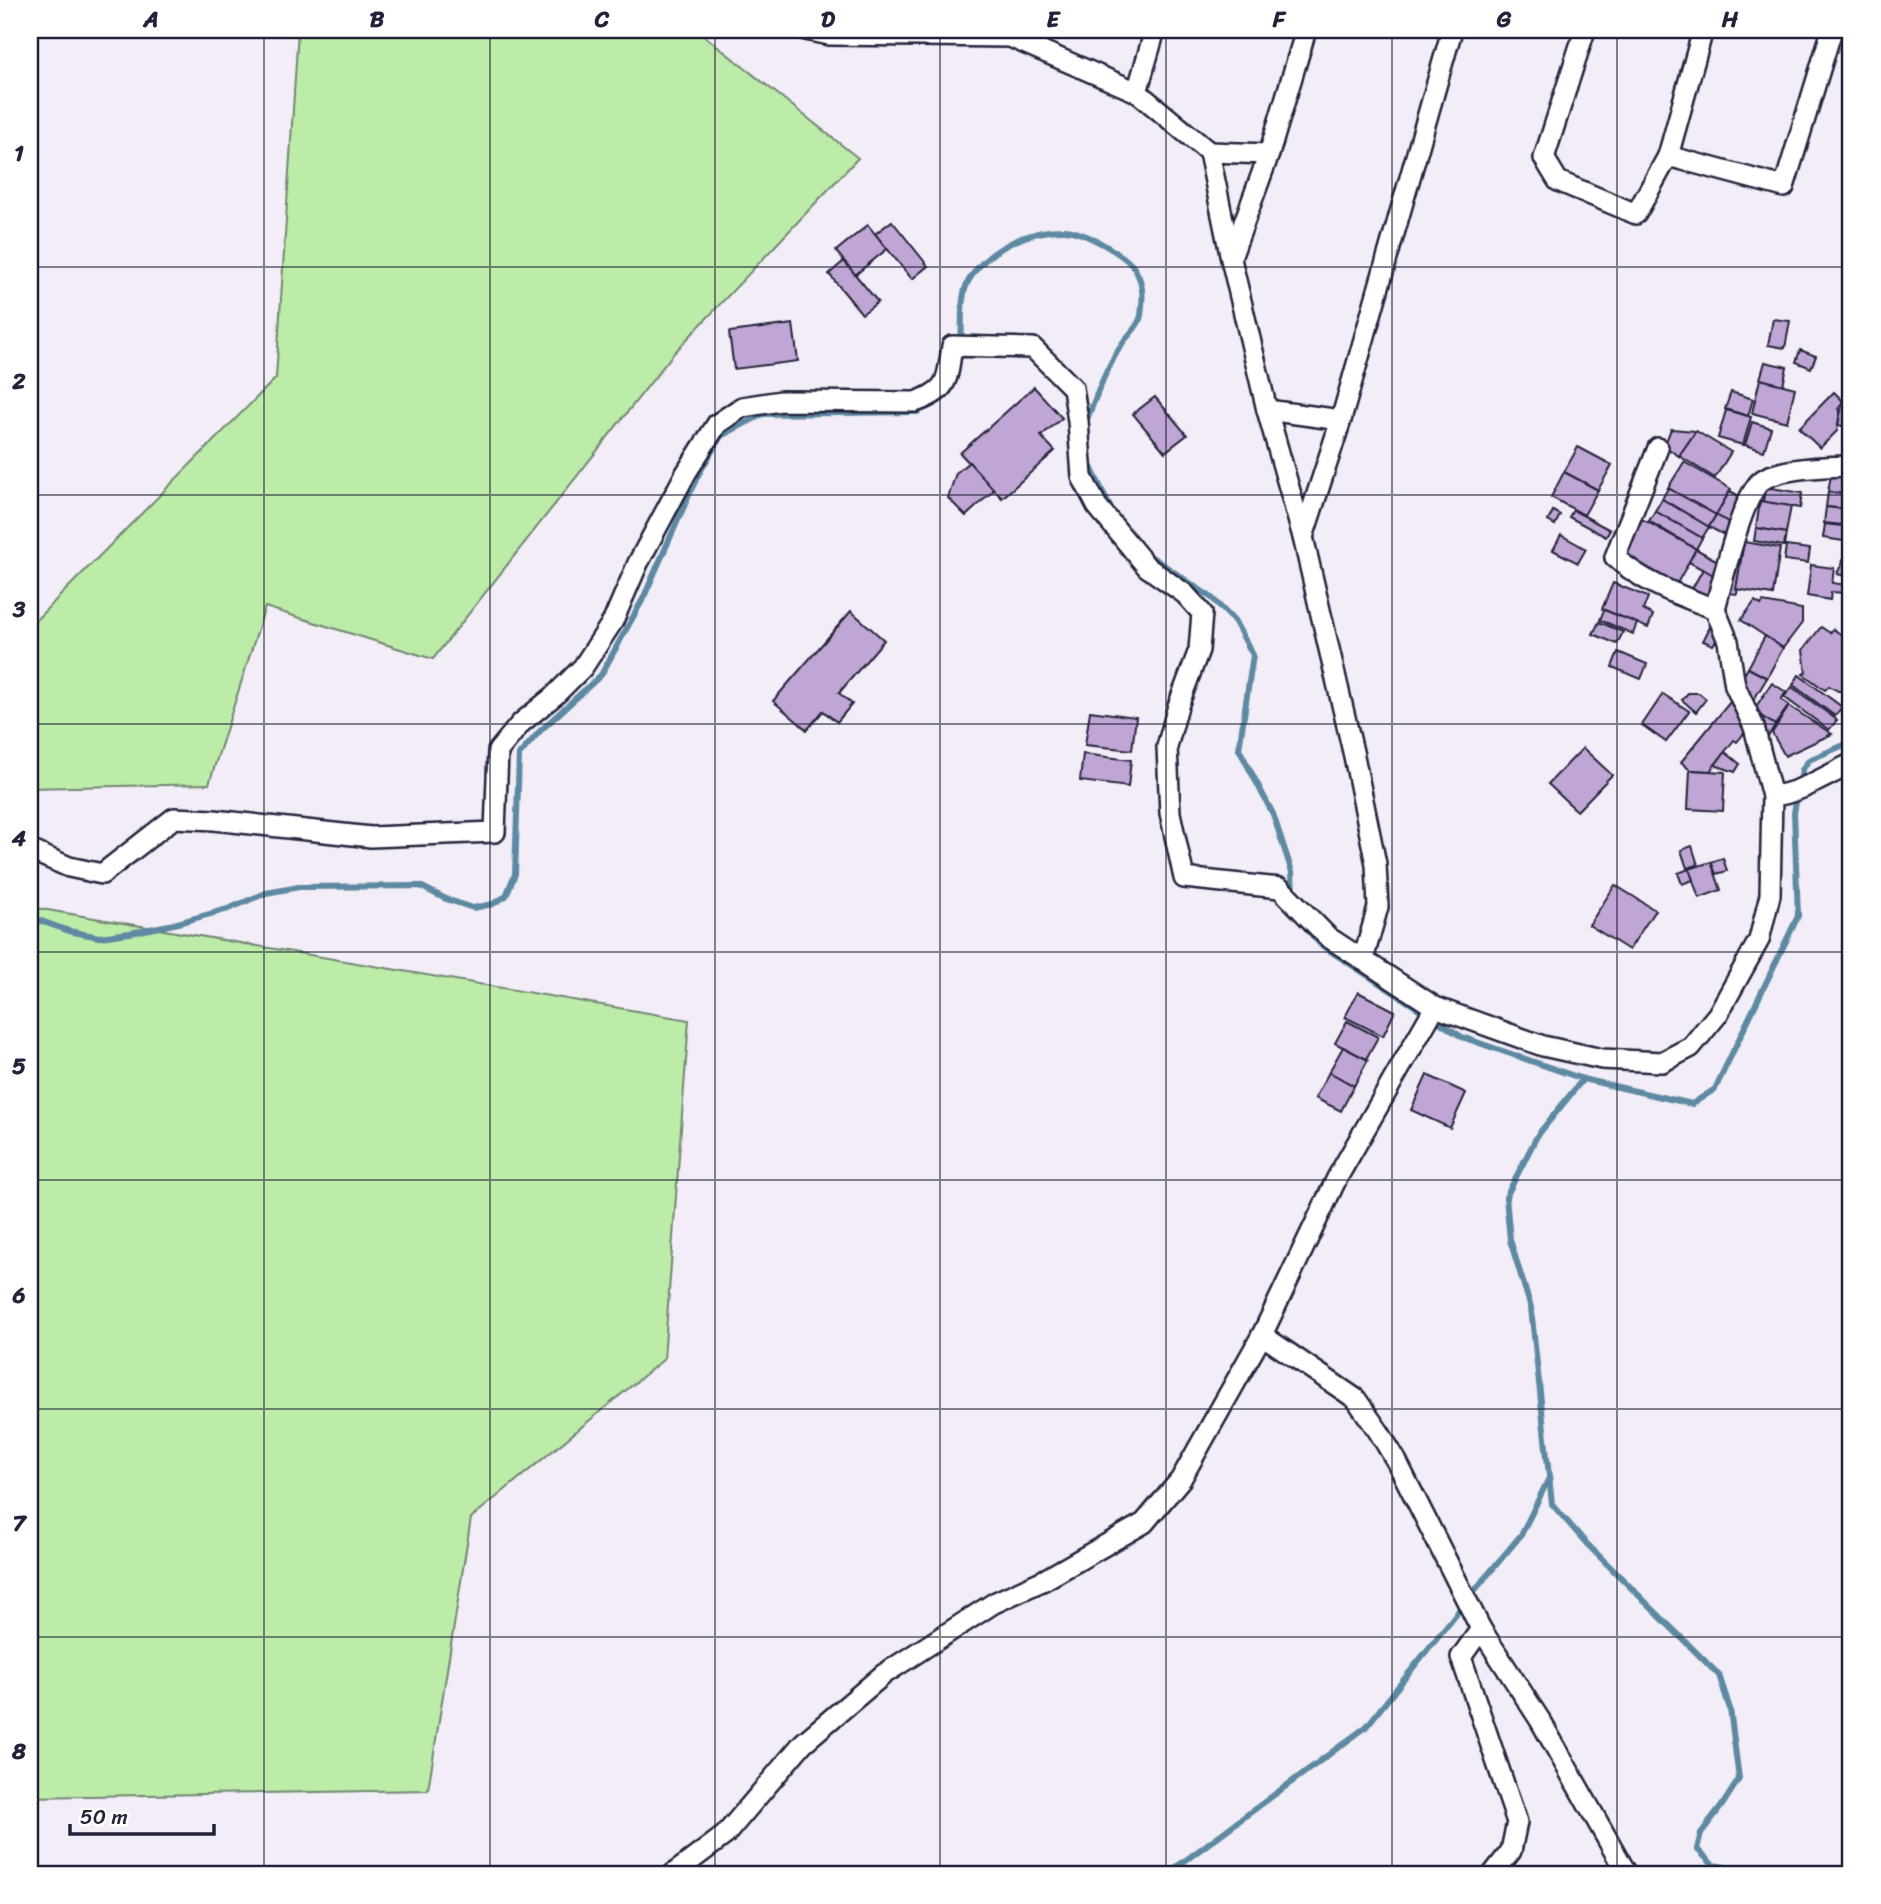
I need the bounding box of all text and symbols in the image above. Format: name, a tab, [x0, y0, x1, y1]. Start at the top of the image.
text: A	[142, 0, 159, 40]
text: B	[370, 0, 385, 40]
text: C	[594, 0, 610, 40]
text: D	[821, 0, 836, 40]
text: E	[1047, 0, 1062, 40]
text: F	[1272, 0, 1287, 40]
text: G	[1496, 0, 1512, 40]
text: H	[1721, 0, 1739, 40]
text: 1	[14, 133, 24, 174]
text: 2	[11, 361, 26, 402]
text: 3	[12, 589, 26, 630]
text: 4	[11, 818, 27, 859]
text: 5	[12, 1046, 26, 1087]
text: 6	[11, 1275, 26, 1316]
text: 7	[12, 1503, 27, 1544]
text: 8	[11, 1731, 26, 1772]
scale bar	[70, 1792, 214, 1836]
text: 50 m	[80, 1798, 128, 1836]

